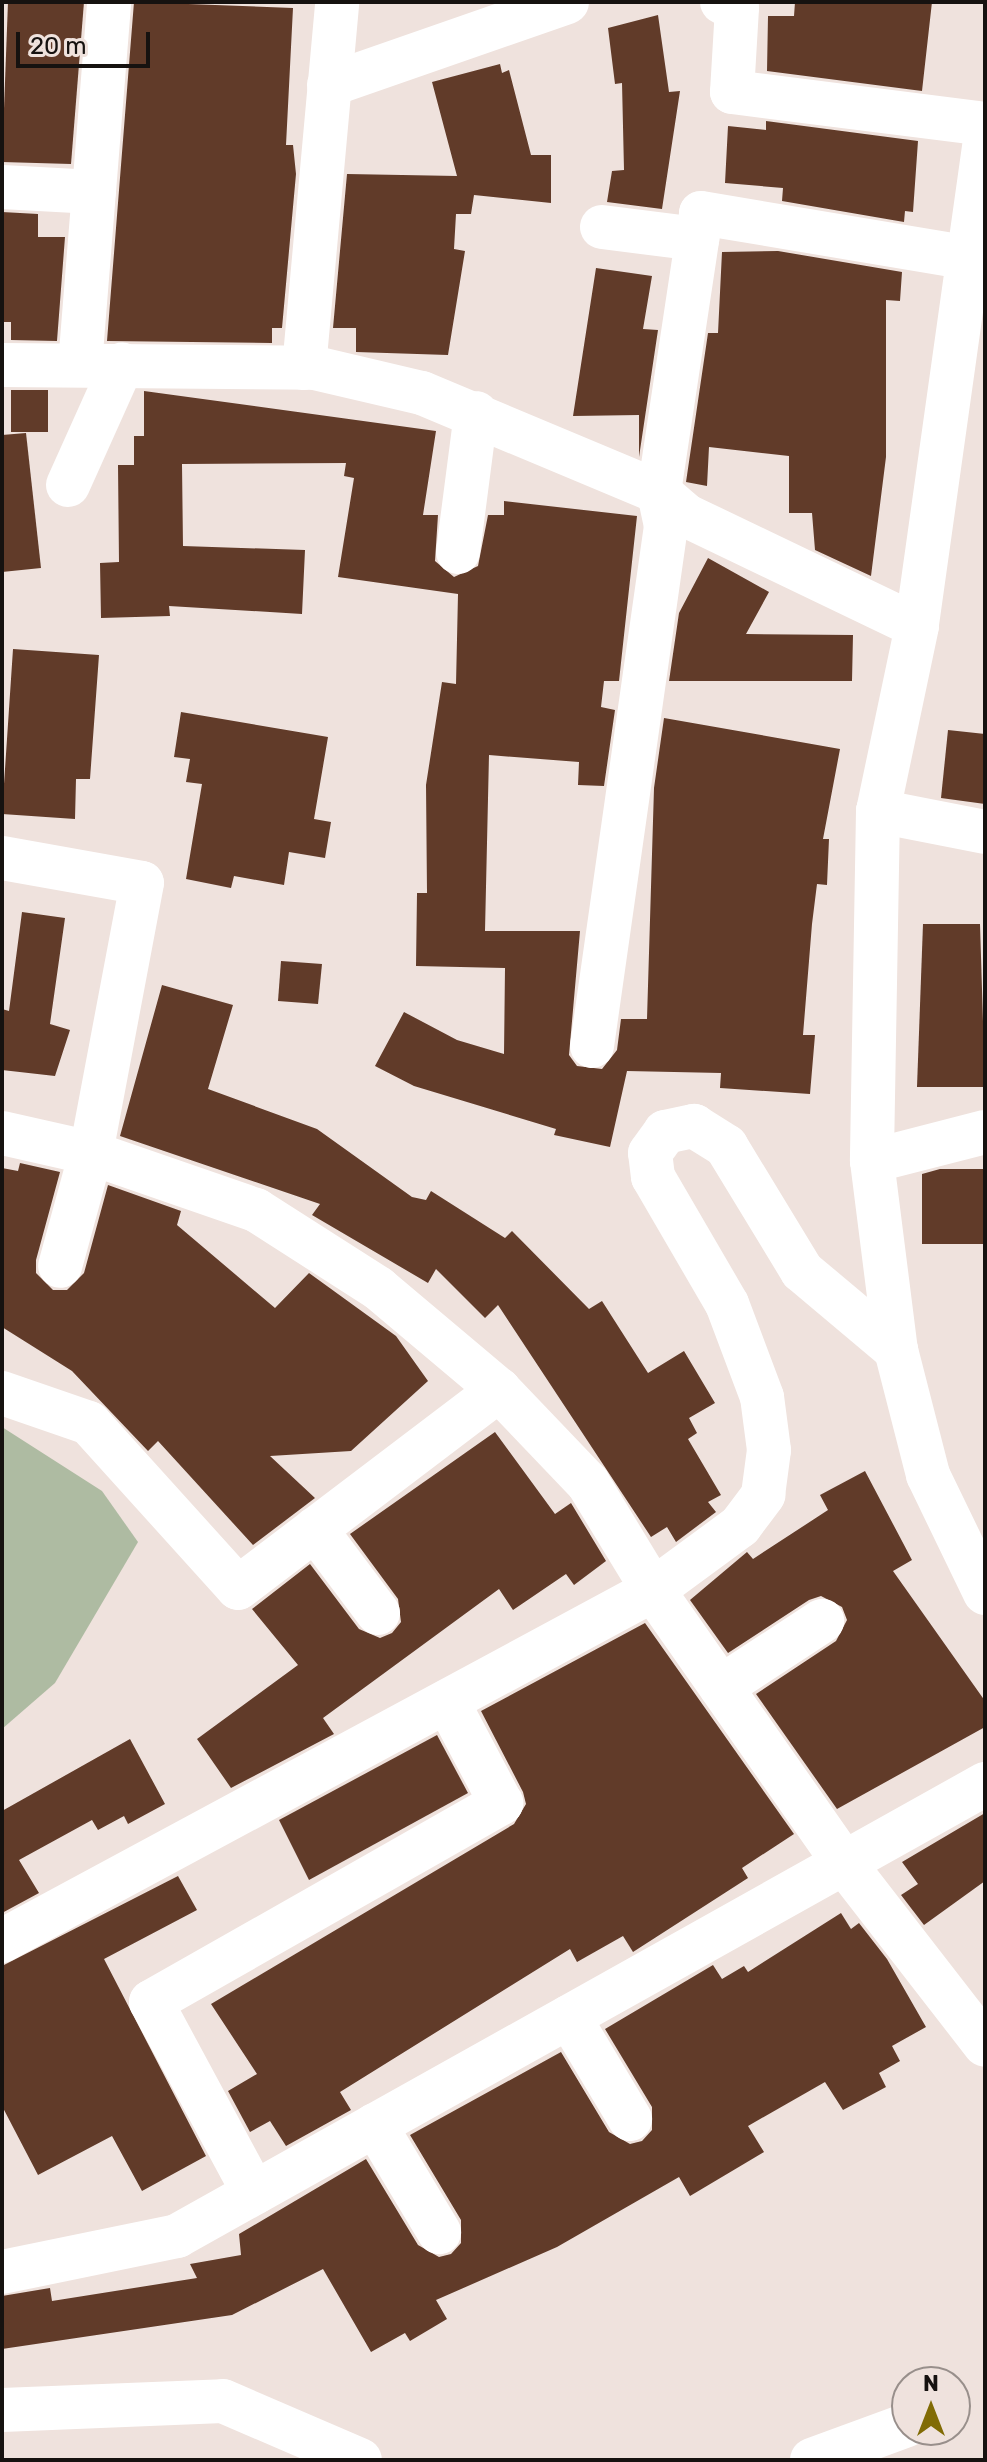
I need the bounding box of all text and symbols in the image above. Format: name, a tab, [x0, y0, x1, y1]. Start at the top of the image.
scale bar	[20, 16, 154, 66]
text: 20 m	[30, 32, 87, 60]
north arrow	[891, 2366, 971, 2446]
text: N	[923, 2370, 939, 2397]

